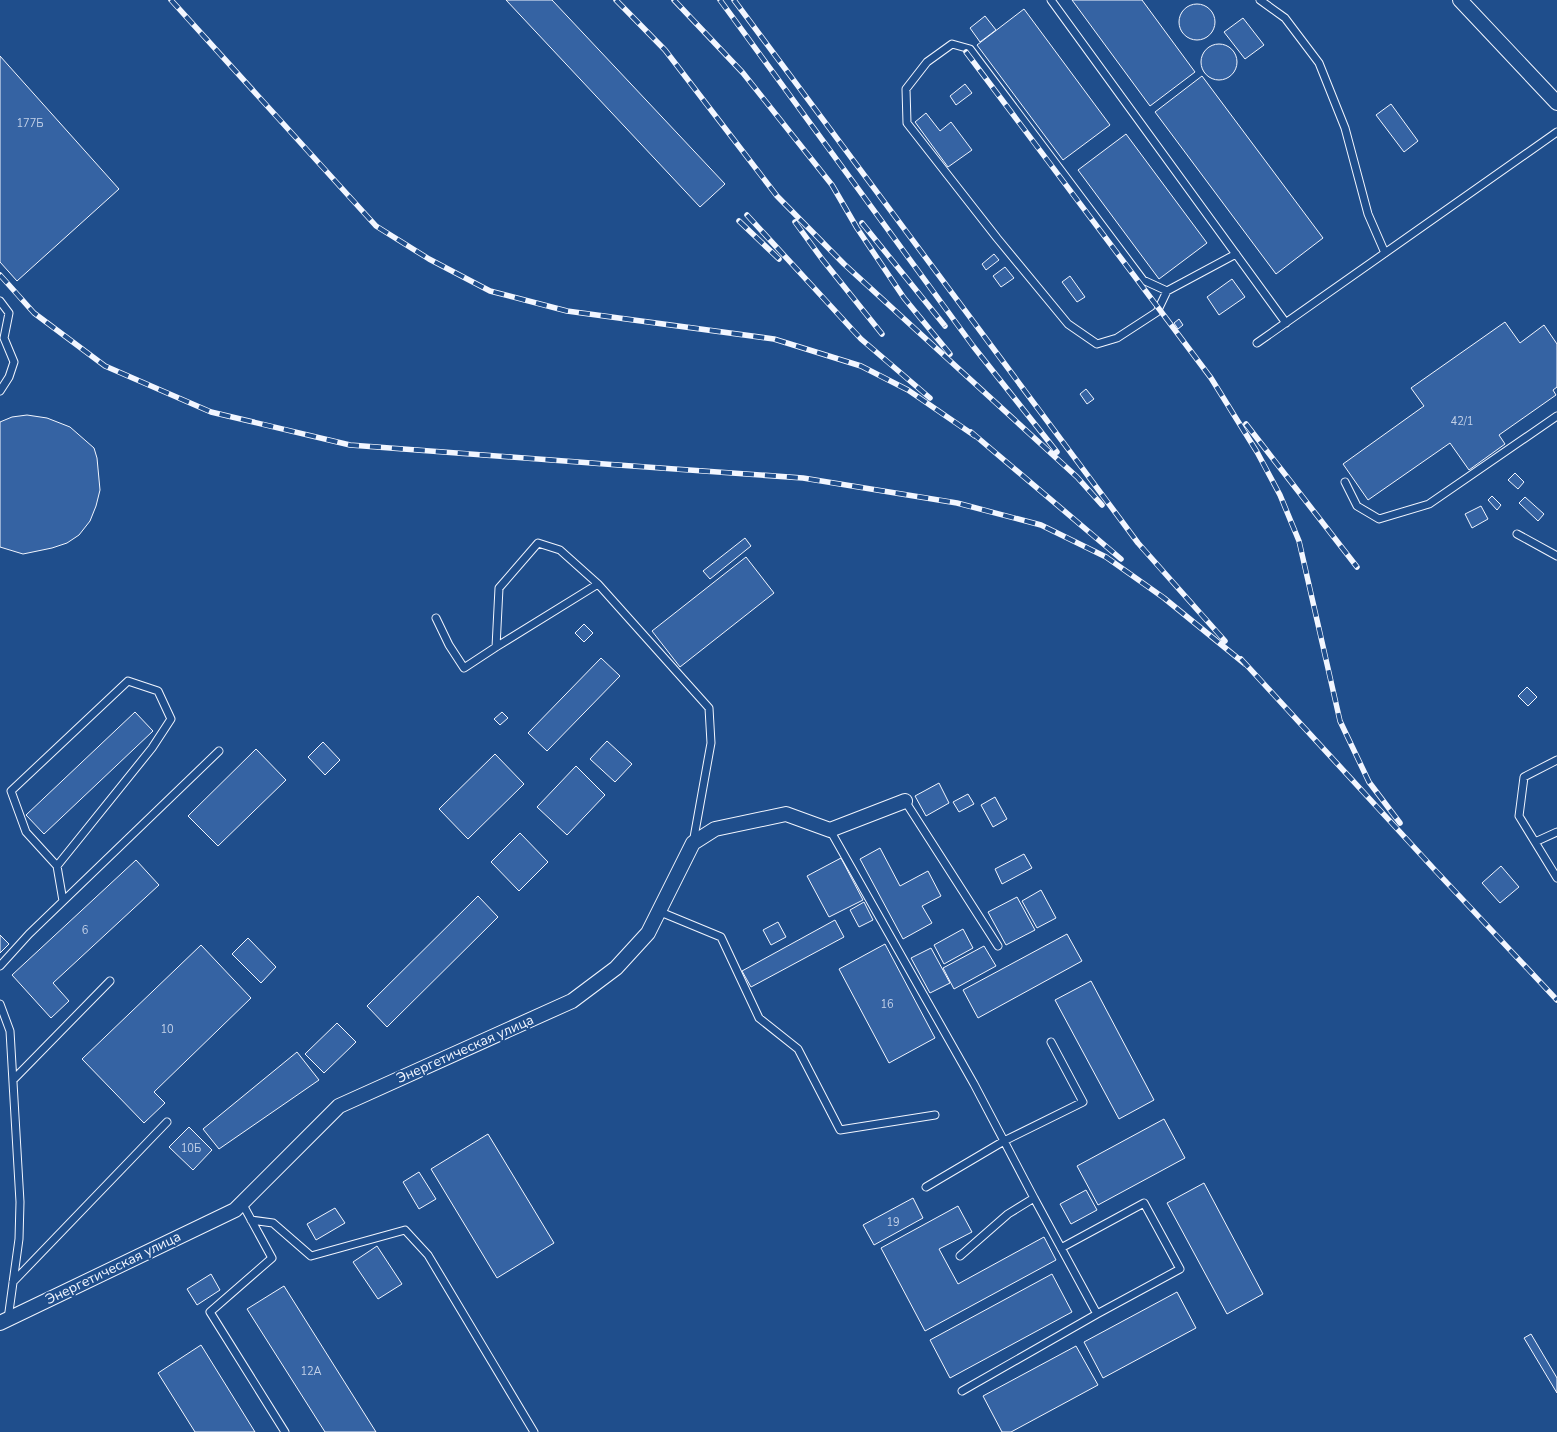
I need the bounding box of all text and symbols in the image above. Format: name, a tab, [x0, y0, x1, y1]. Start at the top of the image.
house number: 177Б	[16, 116, 44, 131]
house number: 42/1	[1451, 414, 1473, 429]
house number: 6	[82, 923, 89, 938]
house number: 16	[880, 997, 894, 1012]
street label: Энергетическая улица	[393, 1010, 537, 1088]
house number: 10	[160, 1022, 174, 1037]
house number: 10Б	[181, 1141, 201, 1156]
house number: 19	[886, 1215, 900, 1230]
street label: Энергетическая улица	[42, 1227, 184, 1309]
house number: 12А	[300, 1364, 322, 1379]

